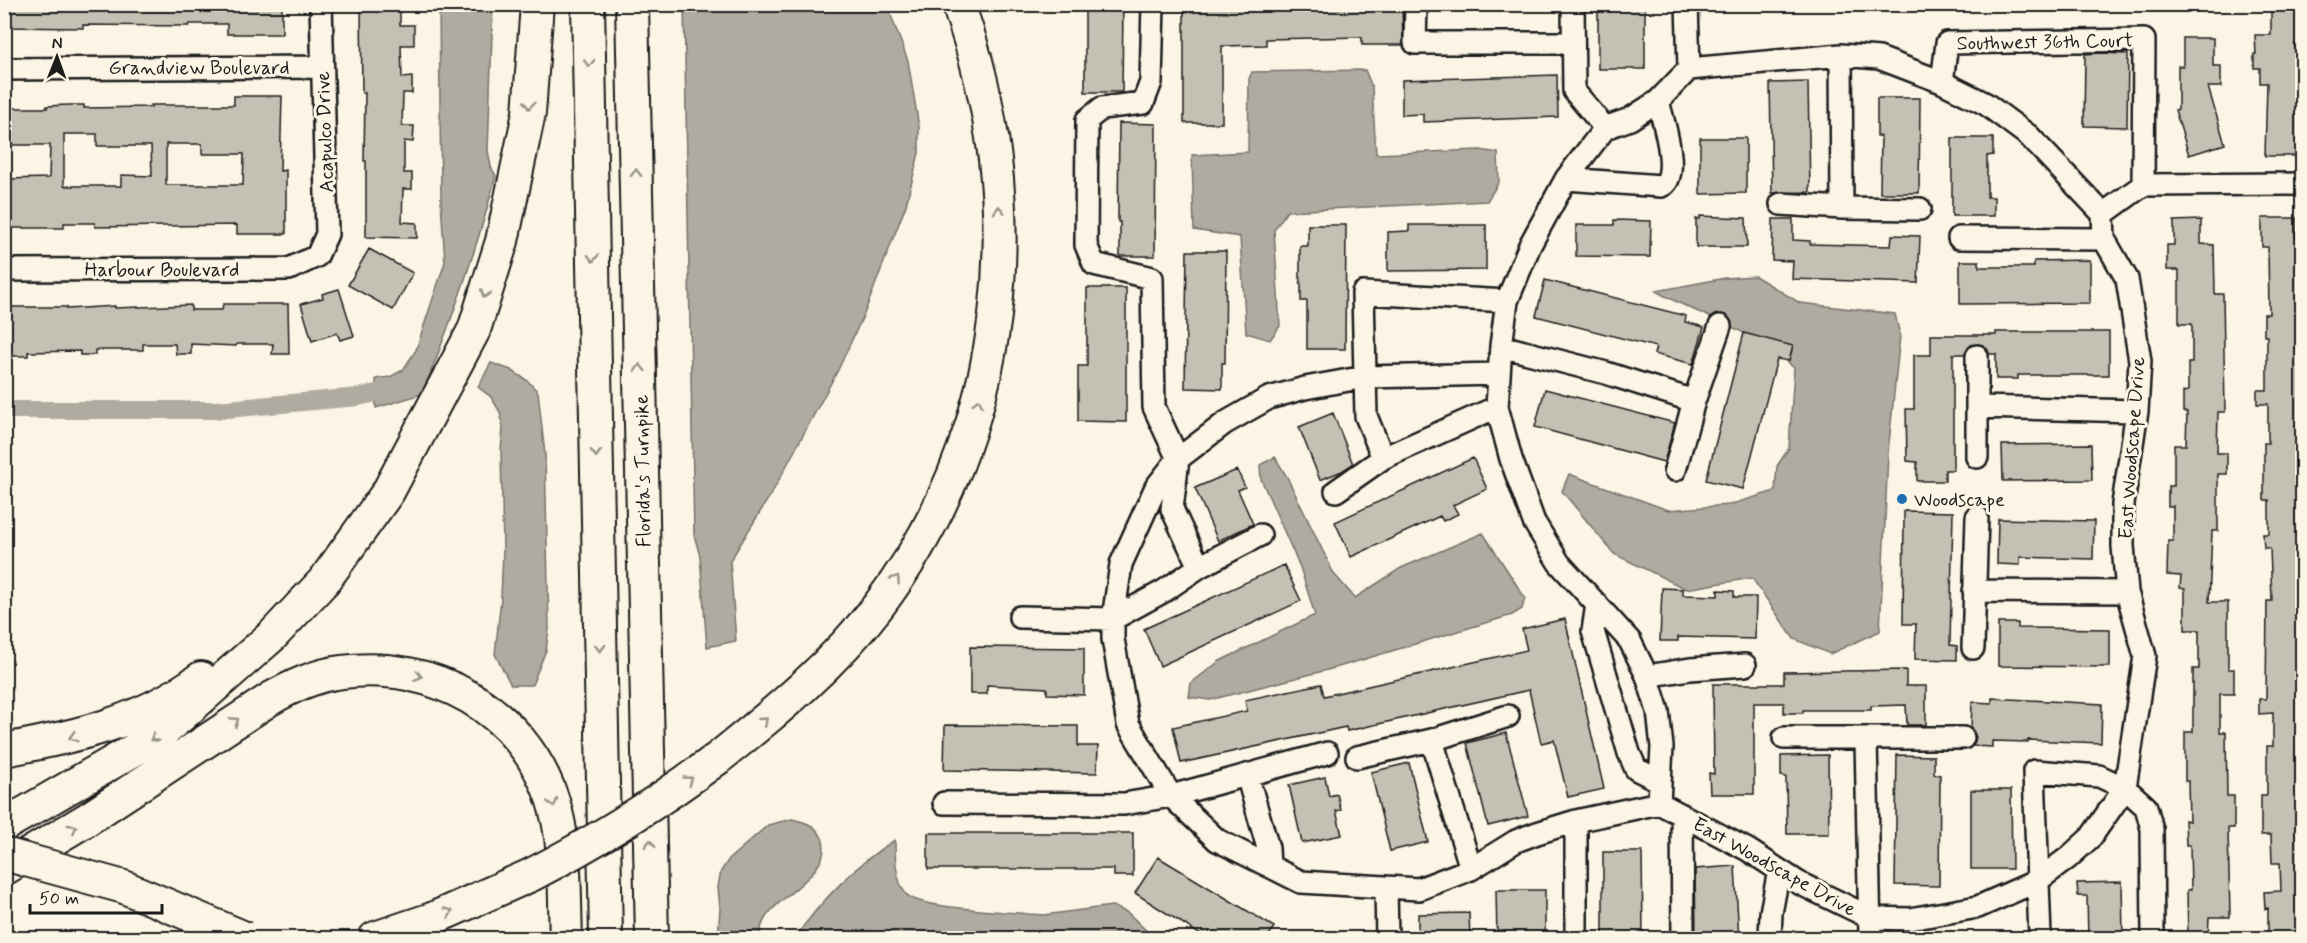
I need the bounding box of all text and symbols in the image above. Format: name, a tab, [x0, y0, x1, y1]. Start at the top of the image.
north arrow	[27, 27, 87, 87]
street label: Southwest 36th Court	[1956, 27, 2134, 58]
text: N	[52, 33, 63, 54]
street label: Grandview Boulevard	[108, 55, 290, 82]
one-way arrow	[583, 58, 595, 67]
street label: Acapulco Drive	[310, 71, 341, 193]
one-way arrow	[523, 100, 536, 109]
one-way arrow	[630, 168, 642, 177]
one-way arrow	[993, 206, 1006, 215]
one-way arrow	[586, 253, 599, 262]
street label: Harbour Boulevard	[85, 257, 239, 284]
one-way arrow	[480, 288, 492, 299]
street label: East Woodscape Drive	[2113, 356, 2152, 540]
one-way arrow	[634, 363, 646, 372]
street label: Florida's Turnpike	[629, 394, 658, 548]
one-way arrow	[971, 398, 984, 408]
one-way arrow	[590, 448, 603, 457]
place label: Woodscape	[1914, 487, 2005, 514]
marker: Woodscape	[1895, 492, 1909, 506]
one-way arrow	[889, 575, 901, 585]
one-way arrow	[594, 643, 606, 652]
one-way arrow	[413, 668, 423, 681]
one-way arrow	[229, 717, 240, 728]
one-way arrow	[757, 717, 768, 728]
one-way arrow	[68, 729, 78, 742]
one-way arrow	[149, 731, 160, 742]
one-way arrow	[682, 776, 693, 787]
one-way arrow	[546, 797, 558, 808]
street label: East Woodscape Drive	[1688, 811, 1861, 923]
one-way arrow	[67, 823, 77, 835]
one-way arrow	[644, 839, 656, 848]
scale bar	[30, 877, 162, 915]
text: 50 m	[39, 887, 79, 911]
one-way arrow	[443, 907, 454, 919]

